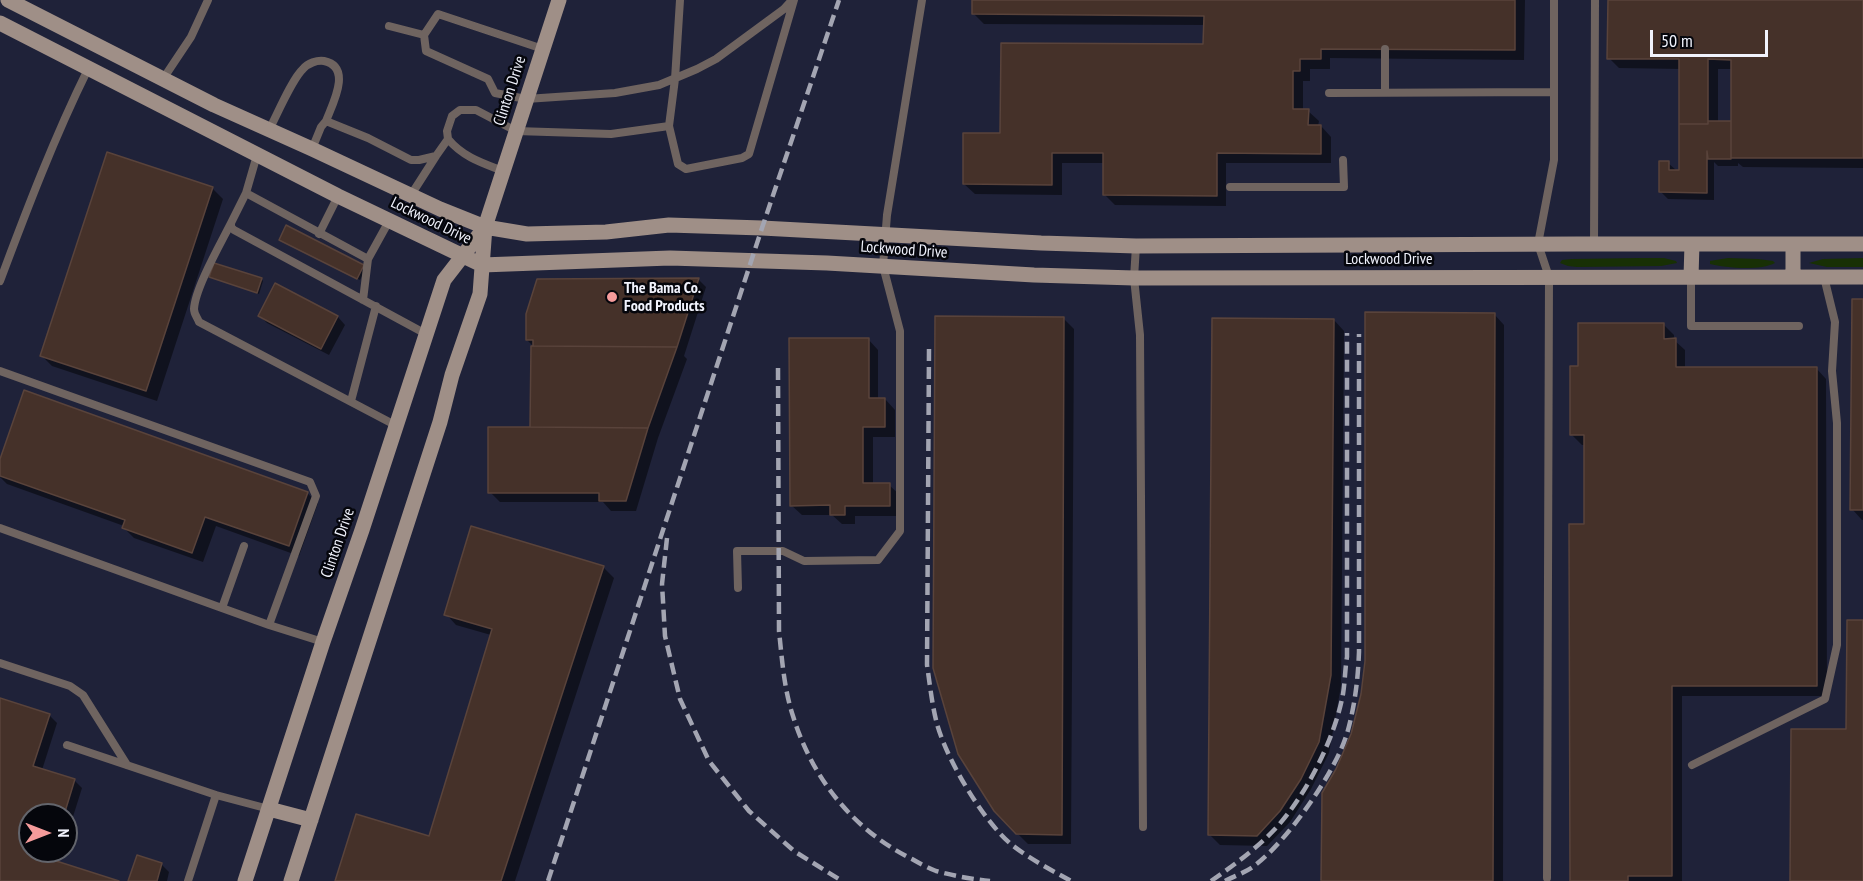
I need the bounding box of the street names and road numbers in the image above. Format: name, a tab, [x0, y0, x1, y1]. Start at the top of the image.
street label: Clinton Drive	[490, 54, 530, 128]
street label: Lockwood Drive	[388, 193, 474, 249]
street label: Lockwood Drive	[860, 237, 948, 263]
street label: Lockwood Drive	[1345, 249, 1433, 269]
street label: Clinton Drive	[317, 506, 359, 580]

